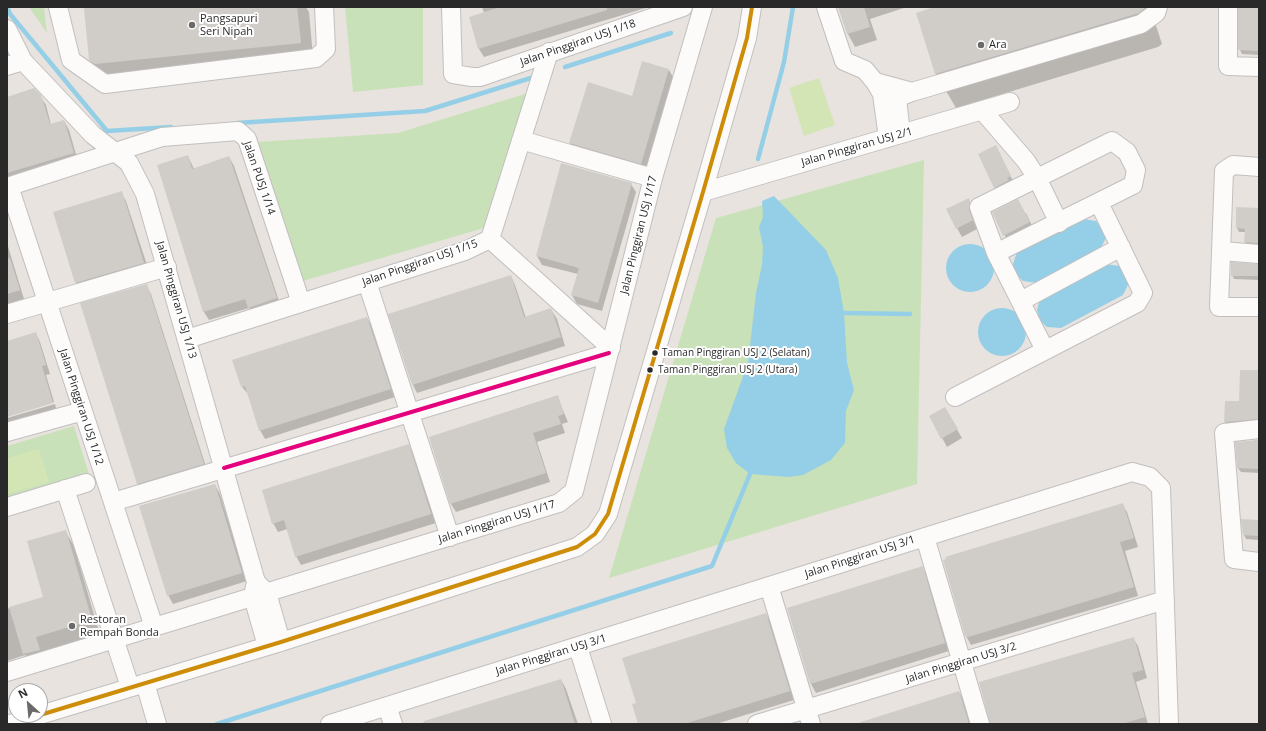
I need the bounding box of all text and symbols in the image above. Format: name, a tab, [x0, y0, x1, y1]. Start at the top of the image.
place label: Pangsapuri Seri Nipah	[200, 12, 258, 38]
street label: Jalan Pinggiran USJ 1/18	[518, 17, 638, 69]
marker: Pangsapuri Seri Nipah	[187, 20, 197, 30]
place label: Ara	[989, 38, 1007, 52]
marker: Ara	[976, 40, 986, 50]
street label: Jalan Pinggiran USJ 2/1	[800, 125, 914, 169]
street label: Jalan PUSJ 1/14	[240, 139, 278, 217]
street label: Jalan Pinggiran USJ 1/17	[618, 175, 660, 295]
street label: Jalan Pinggiran USJ 1/15	[360, 237, 480, 289]
street label: Jalan Pinggiran USJ 1/13	[153, 240, 199, 360]
street label: Jalan Pinggiran USJ 1/12	[56, 347, 106, 467]
place label: Taman Pinggiran USJ 2 (Selatan)	[662, 347, 810, 359]
marker: Taman Pinggiran USJ 2 (Selatan)	[650, 348, 660, 358]
place label: Taman Pinggiran USJ 2 (Utara)	[658, 364, 797, 376]
marker: Taman Pinggiran USJ 2 (Utara)	[645, 365, 655, 375]
street label: Jalan Pinggiran USJ 1/17	[437, 498, 557, 546]
street label: Jalan Pinggiran USJ 3/1	[803, 533, 917, 581]
place label: Restoran Rempah Bonda	[80, 613, 159, 639]
marker: Restoran Rempah Bonda	[67, 621, 77, 631]
street label: Jalan Pinggiran USJ 3/1	[494, 632, 608, 678]
street label: Jalan Pinggiran USJ 3/2	[904, 640, 1018, 686]
north arrow	[8, 683, 48, 723]
text: N	[15, 684, 30, 701]

